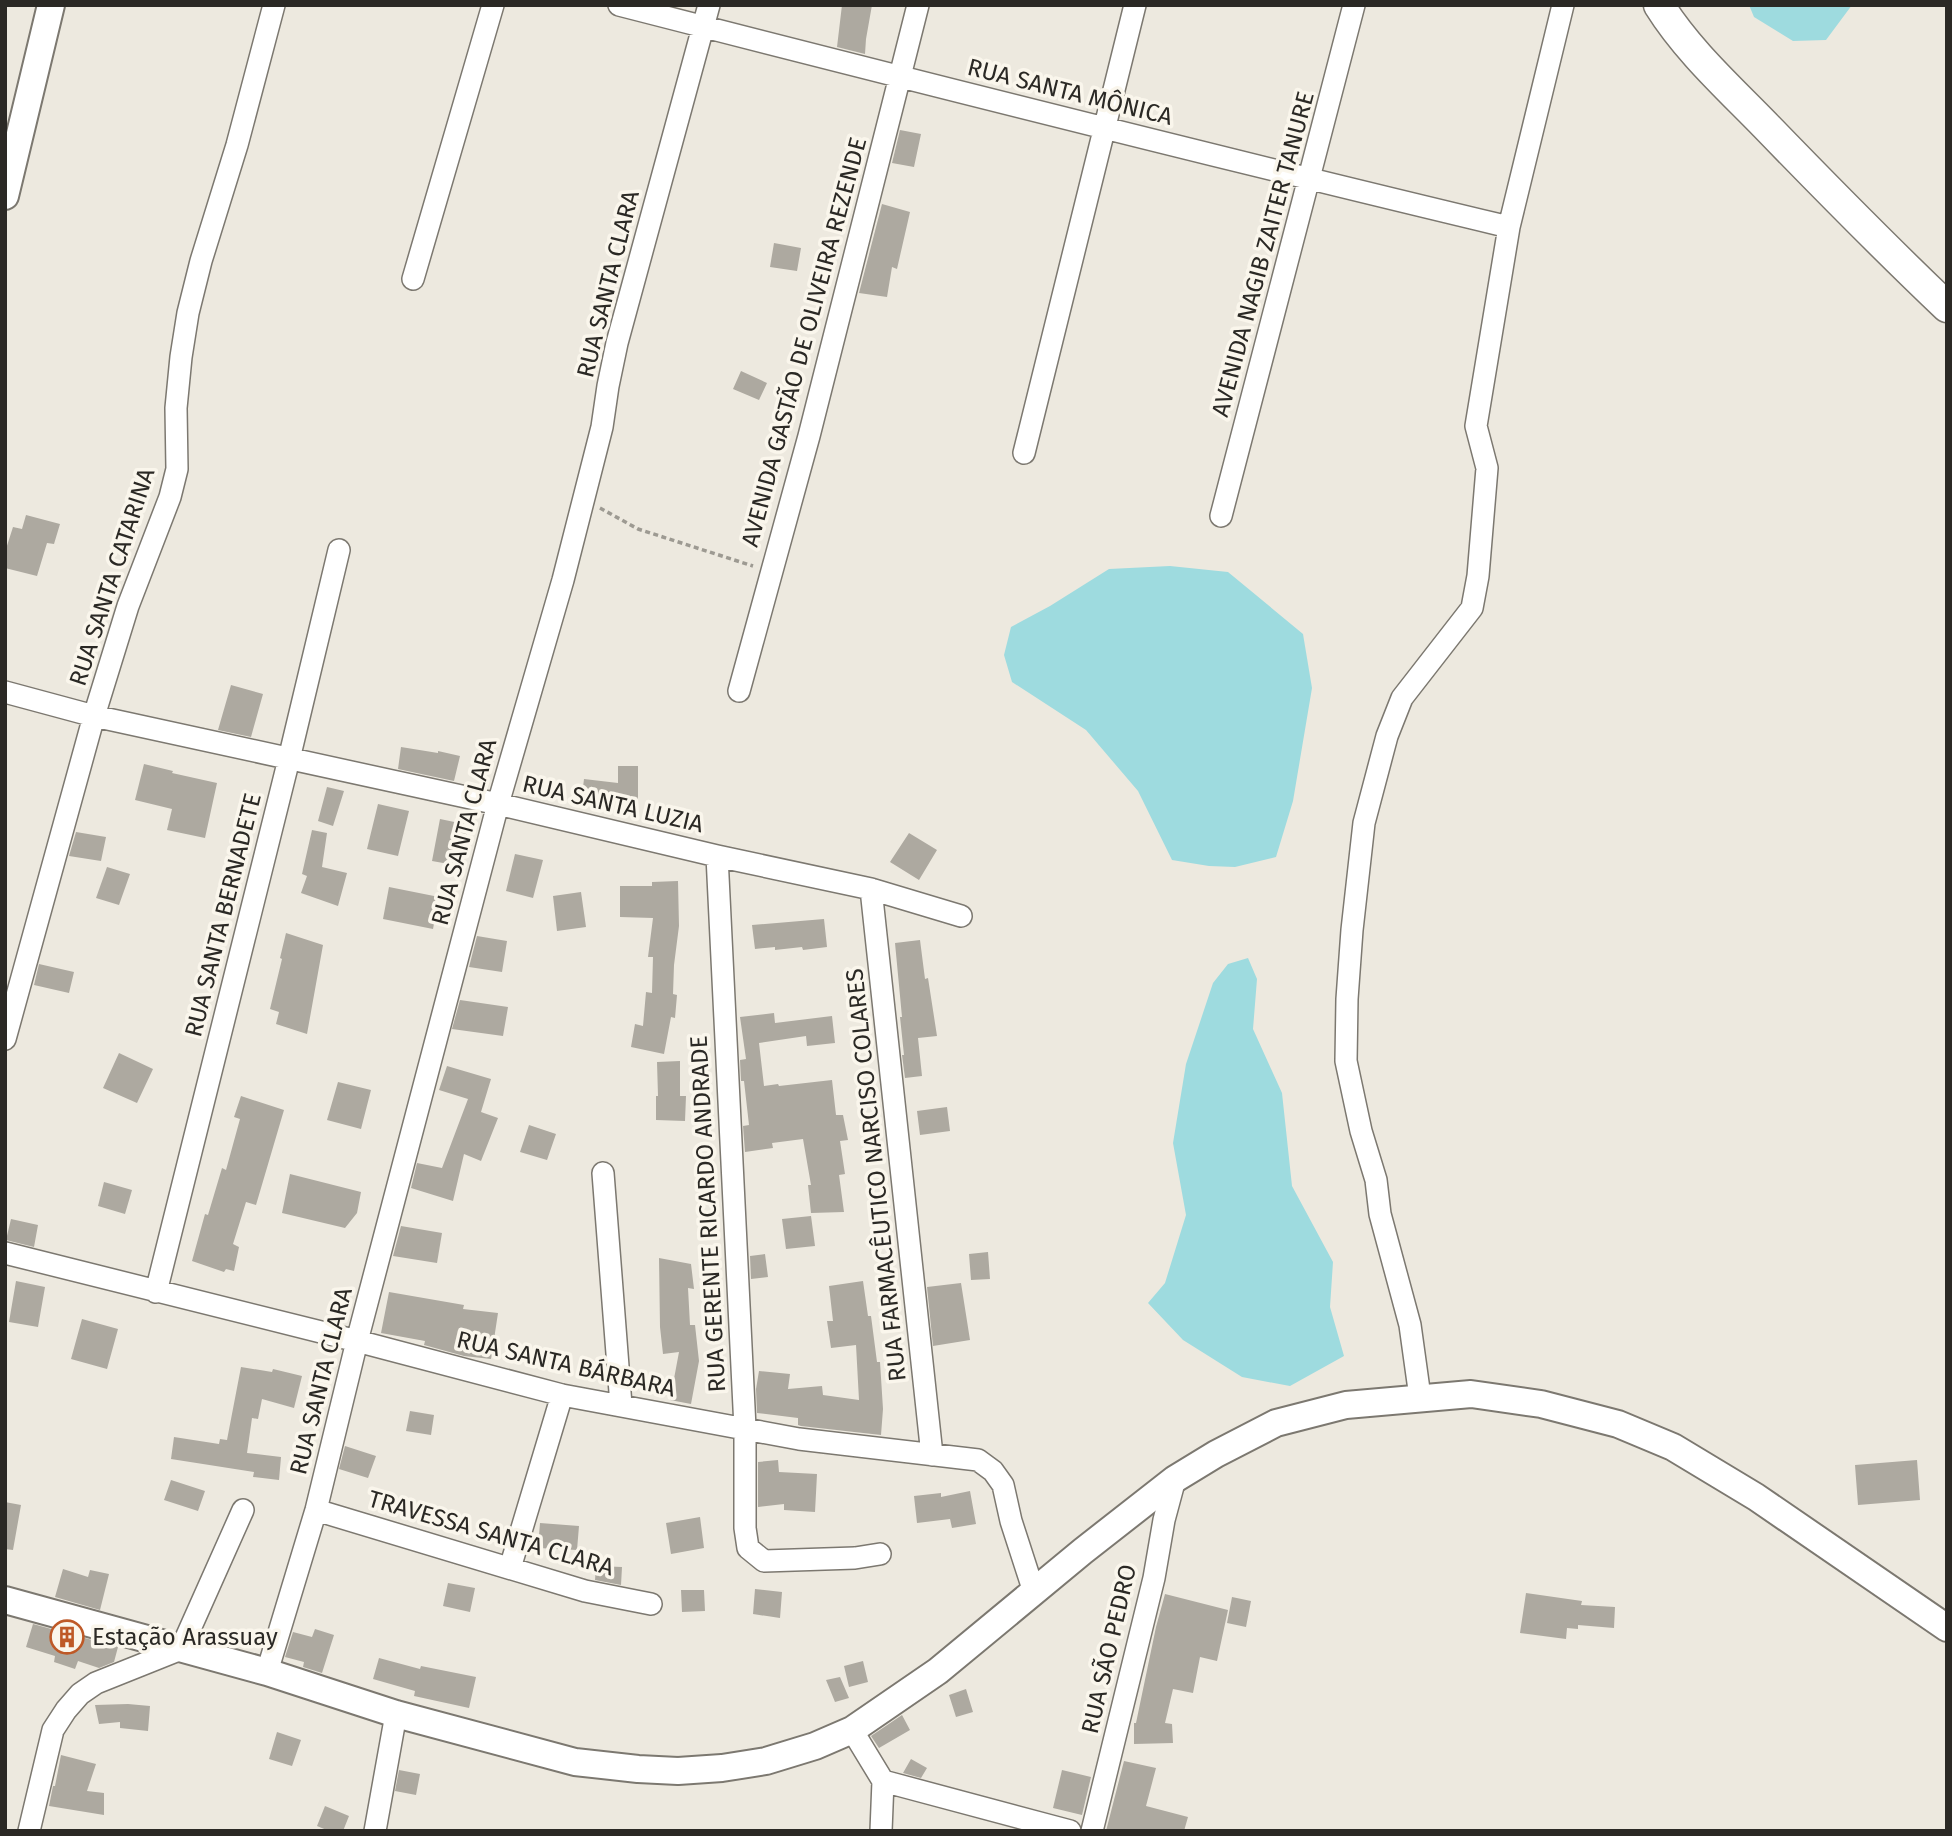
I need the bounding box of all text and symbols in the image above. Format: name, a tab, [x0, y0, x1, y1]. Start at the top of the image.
street label: RUA SANTA MÔNICA	[965, 52, 1176, 131]
street label: AVENIDA NAGIB ZAITER TANURE	[1206, 88, 1320, 420]
street label: AVENIDA GASTÃO DE OLIVEIRA REZENDE	[736, 134, 872, 550]
street label: RUA SANTA CLARA	[571, 187, 645, 381]
street label: RUA SANTA CATARINA	[64, 464, 161, 689]
street label: RUA SANTA CLARA	[426, 735, 502, 928]
street label: RUA SANTA LUZIA	[520, 770, 706, 838]
street label: RUA SANTA BERNADETE	[179, 790, 267, 1040]
street label: RUA FARMACÊUTICO NARCISO COLARES	[840, 967, 912, 1383]
street label: RUA GERENTE RICARDO ANDRADE	[685, 1035, 731, 1393]
street label: RUA SANTA CLARA	[284, 1284, 358, 1478]
street label: RUA SANTA BÁRBARA	[454, 1324, 679, 1403]
street label: TRAVESSA SANTA CLARA	[365, 1485, 617, 1582]
street label: RUA SÃO PEDRO	[1076, 1562, 1142, 1736]
building icon: Estação Arassuay	[48, 1618, 86, 1656]
place label: Estação Arassuay	[92, 1623, 278, 1651]

